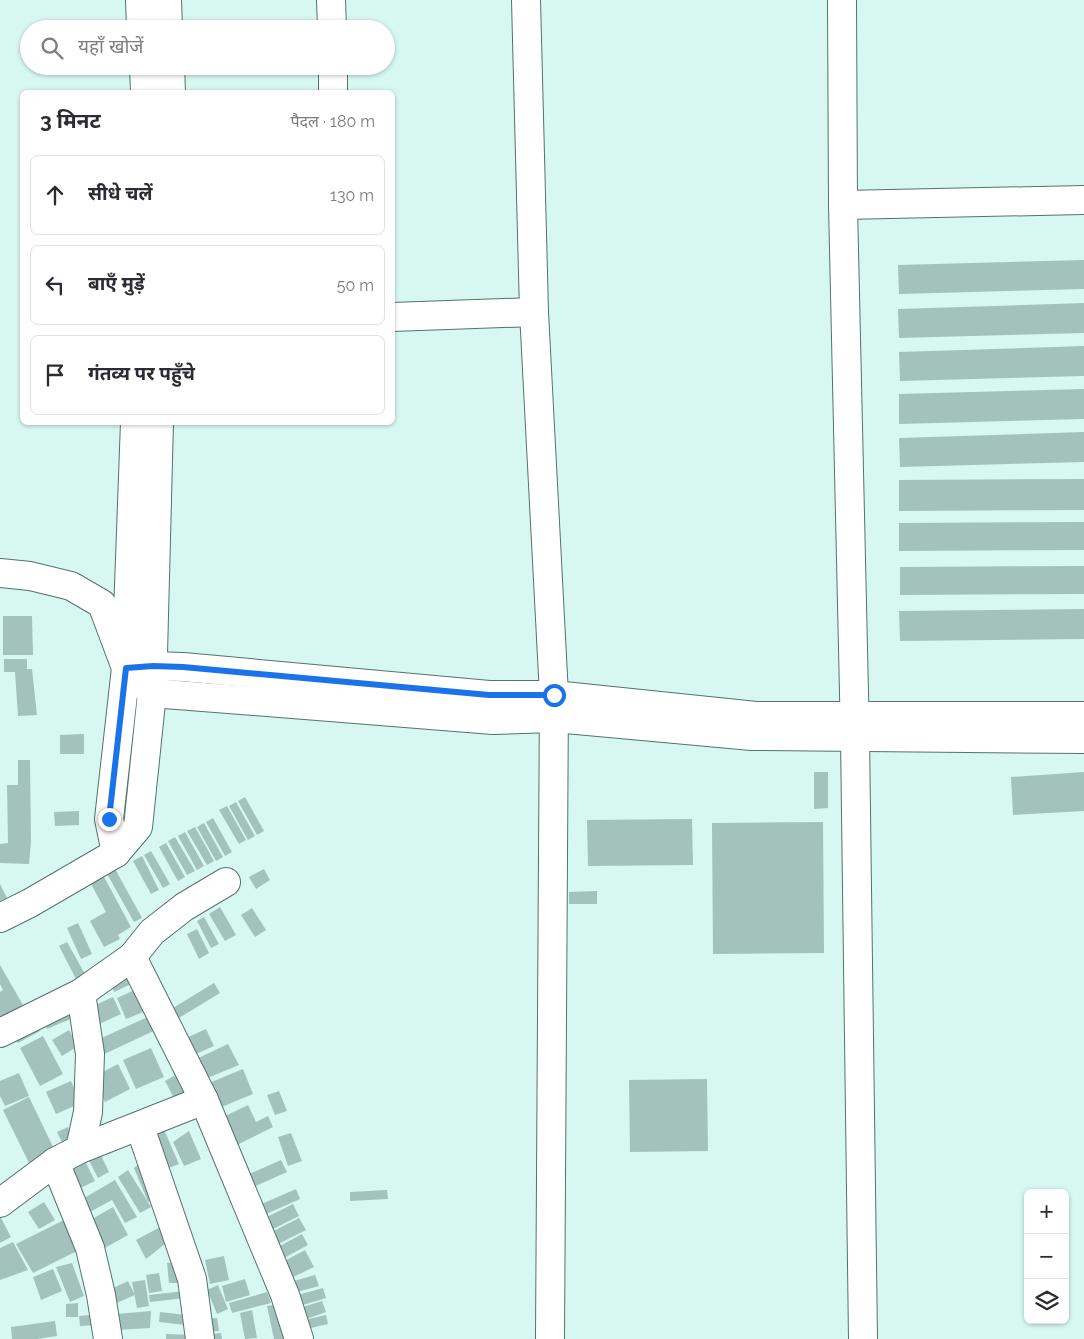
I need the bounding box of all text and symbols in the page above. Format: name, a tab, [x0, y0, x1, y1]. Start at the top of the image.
search box	[20, 20, 395, 75]
icon: search	[38, 34, 66, 62]
text: यहाँ खोजें	[78, 35, 143, 57]
text: 3 मिनट	[40, 108, 101, 133]
text: पैदल · 180 m	[290, 112, 375, 131]
icon: ahead	[41, 181, 69, 209]
text: सीधे चलें	[88, 182, 152, 204]
text: 130 m	[330, 186, 374, 205]
icon: left	[41, 271, 69, 299]
text: बाएँ मुड़ें	[88, 272, 145, 294]
text: 50 m	[337, 276, 374, 295]
icon: arrive	[41, 361, 69, 389]
text: गंतव्य पर पहुँचे	[88, 362, 195, 384]
route start	[543, 684, 566, 707]
route end	[98, 808, 121, 831]
map controls	[1024, 1189, 1069, 1324]
button: +	[1024, 1189, 1069, 1234]
button: −	[1024, 1234, 1069, 1279]
button: layers	[1024, 1279, 1069, 1324]

